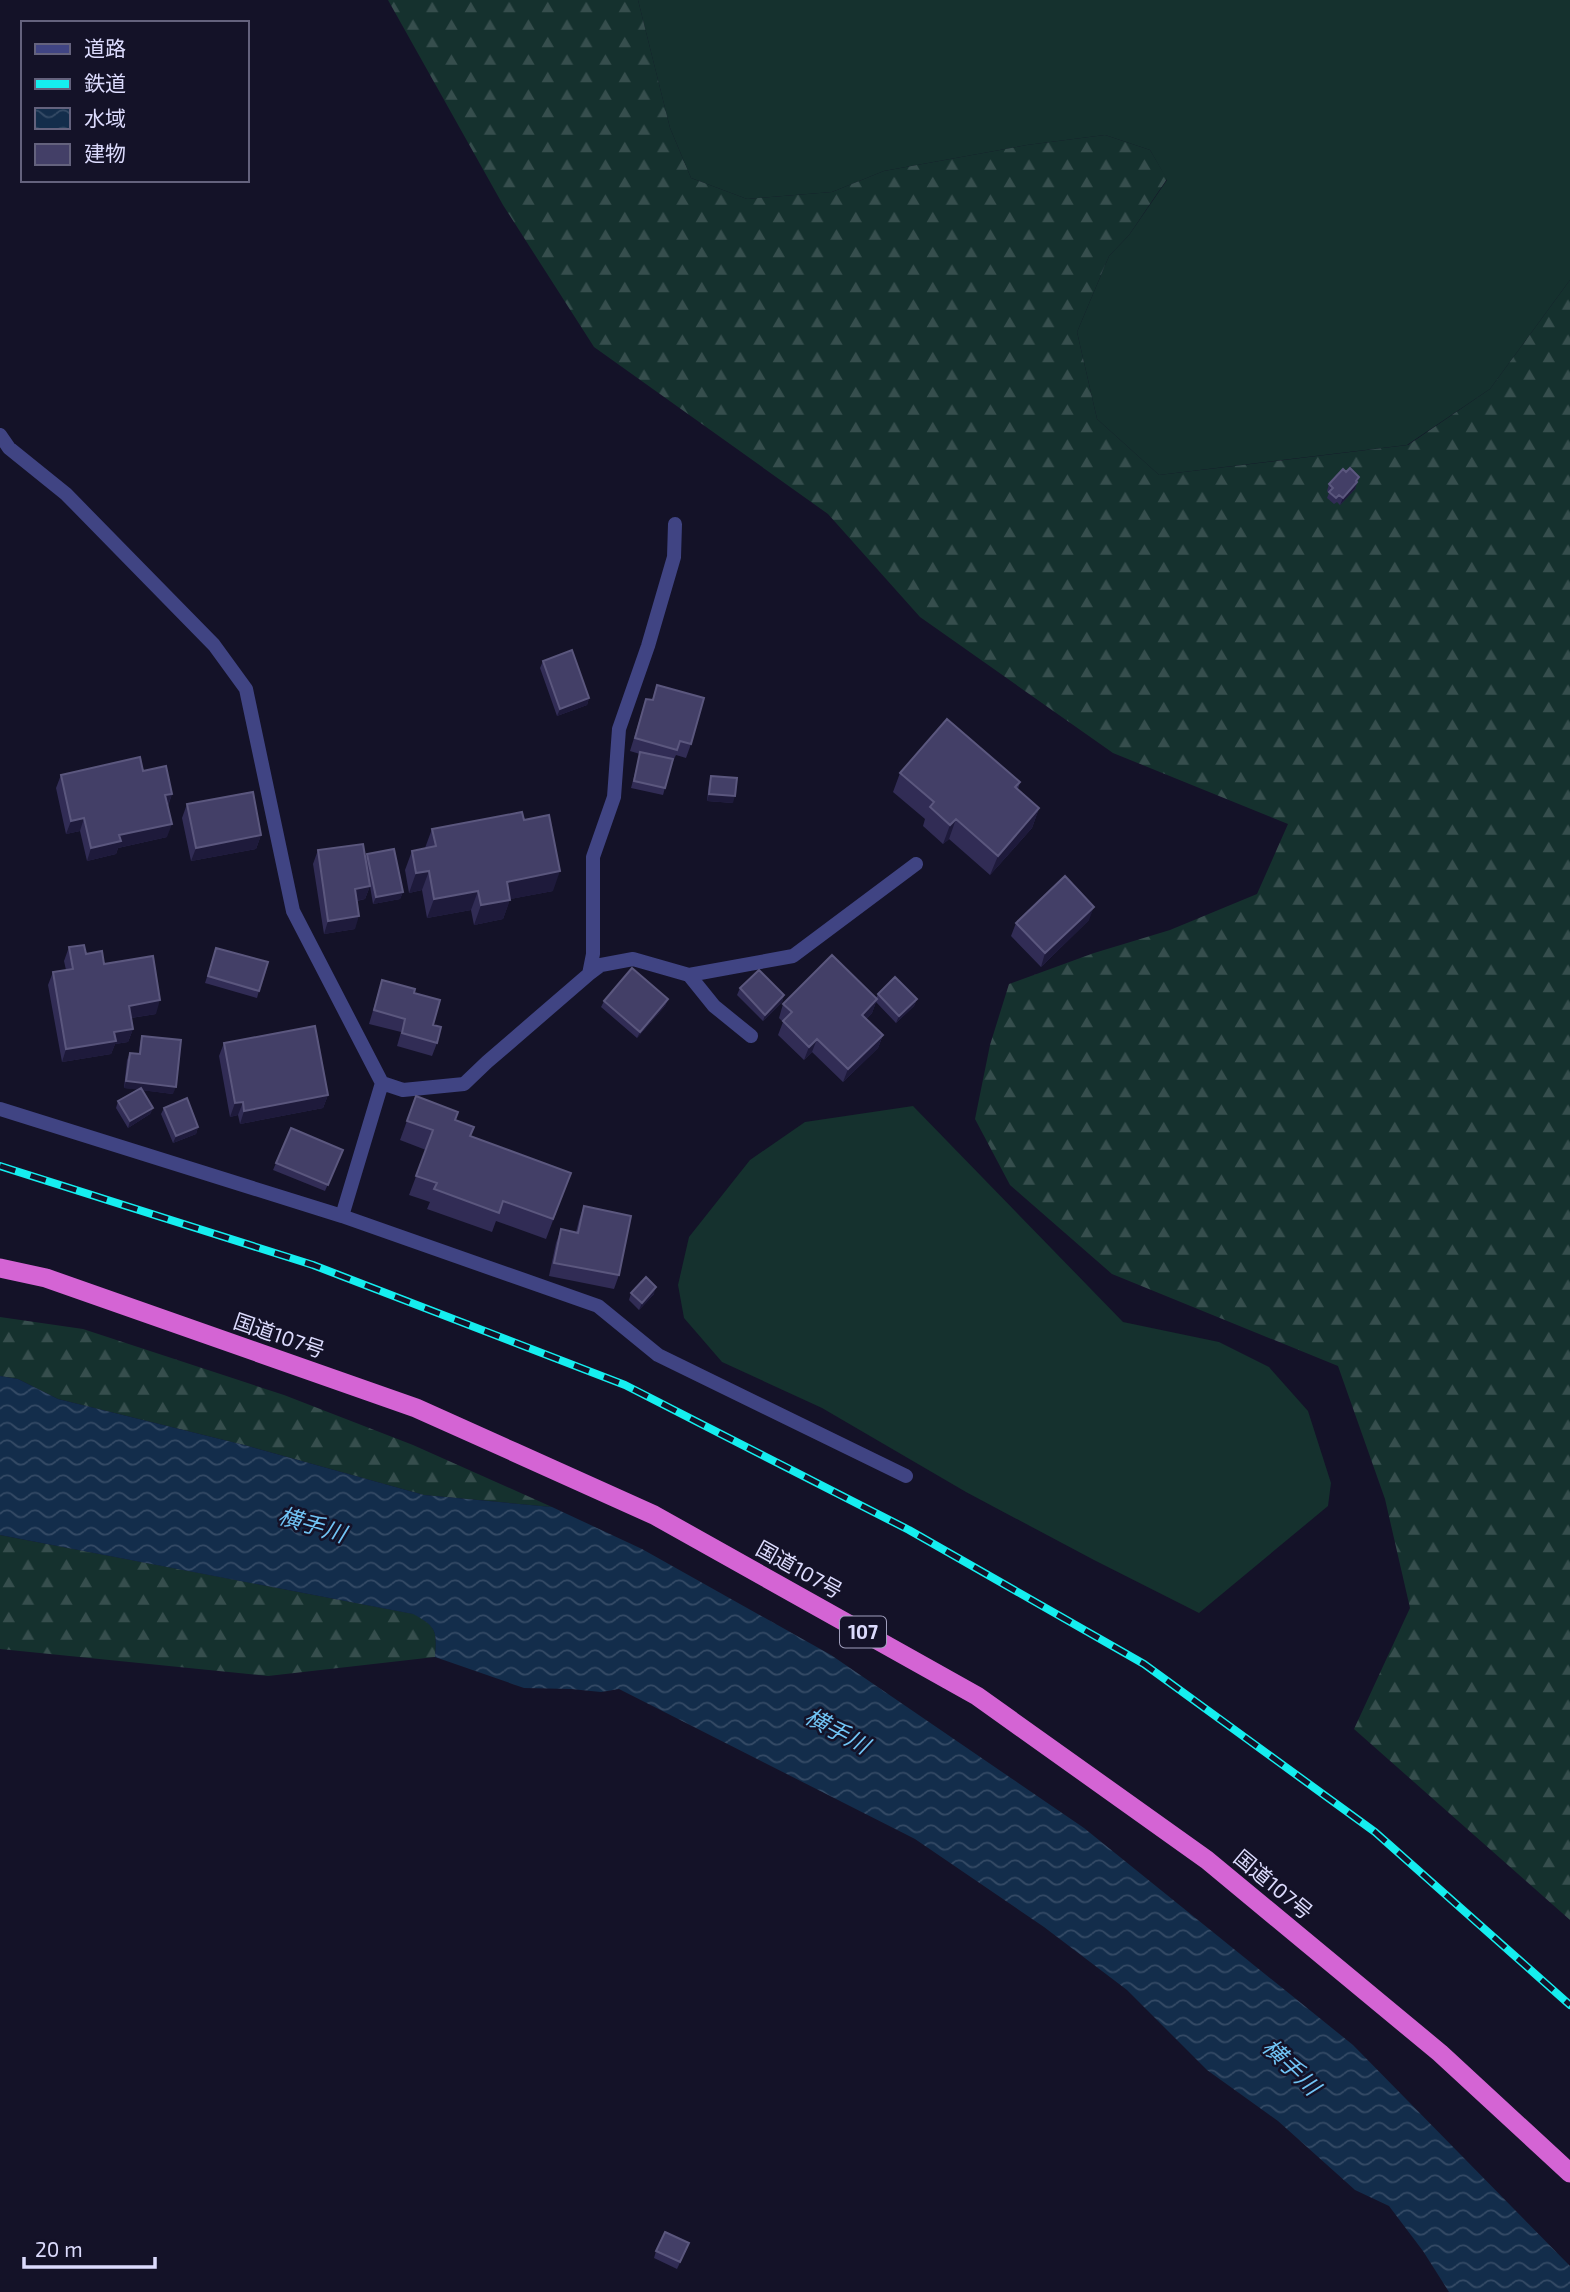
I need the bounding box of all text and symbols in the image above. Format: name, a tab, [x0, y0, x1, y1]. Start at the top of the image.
legend	[21, 21, 248, 182]
text: 道路	[84, 35, 126, 60]
text: 鉄道	[84, 70, 126, 95]
text: 水域	[84, 105, 126, 130]
text: 建物	[84, 140, 126, 165]
street label: 国道107号	[231, 1307, 328, 1362]
water label: 横手川	[275, 1501, 352, 1548]
street label: 国道107号	[752, 1535, 847, 1603]
road number: 107	[840, 1616, 886, 1648]
water label: 横手川	[801, 1701, 877, 1761]
street label: 国道107号	[1230, 1844, 1318, 1924]
water label: 横手川	[1257, 2032, 1328, 2102]
scale bar	[24, 2226, 156, 2270]
text: 20 m	[35, 2236, 83, 2261]

